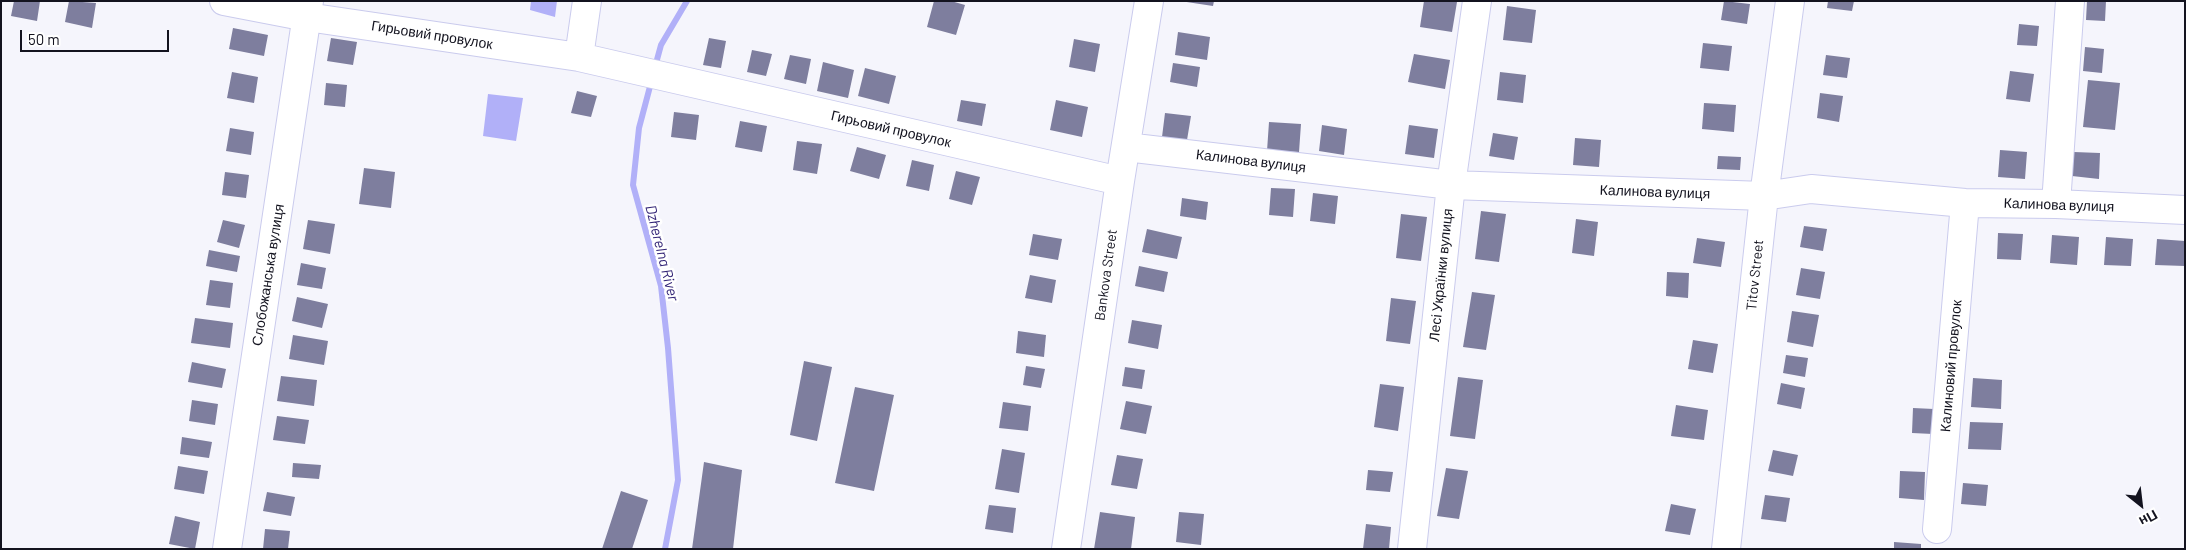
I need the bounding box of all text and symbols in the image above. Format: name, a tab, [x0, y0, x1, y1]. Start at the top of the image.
street label: Гирьовий провулок	[370, 17, 494, 53]
scale bar	[22, 20, 171, 52]
text: 50 m	[28, 30, 60, 48]
street label: Гирьовий провулок	[829, 107, 953, 151]
street label: Калинова вулиця	[1195, 146, 1307, 176]
street label: Калинова вулиця	[1599, 182, 1711, 202]
street label: Калинова вулиця	[2003, 195, 2115, 215]
street label: Слобожанська вулиця	[248, 203, 288, 347]
water label: Dzherelna River	[641, 203, 683, 303]
street label: Лесі Українки вулиця	[1426, 208, 1456, 342]
street label: Bankova Street	[1091, 228, 1121, 322]
street label: Titov Street	[1743, 239, 1767, 311]
street label: Калиновий провулок	[1937, 299, 1965, 433]
north arrow	[2116, 480, 2166, 530]
text: Пн	[2136, 507, 2161, 530]

